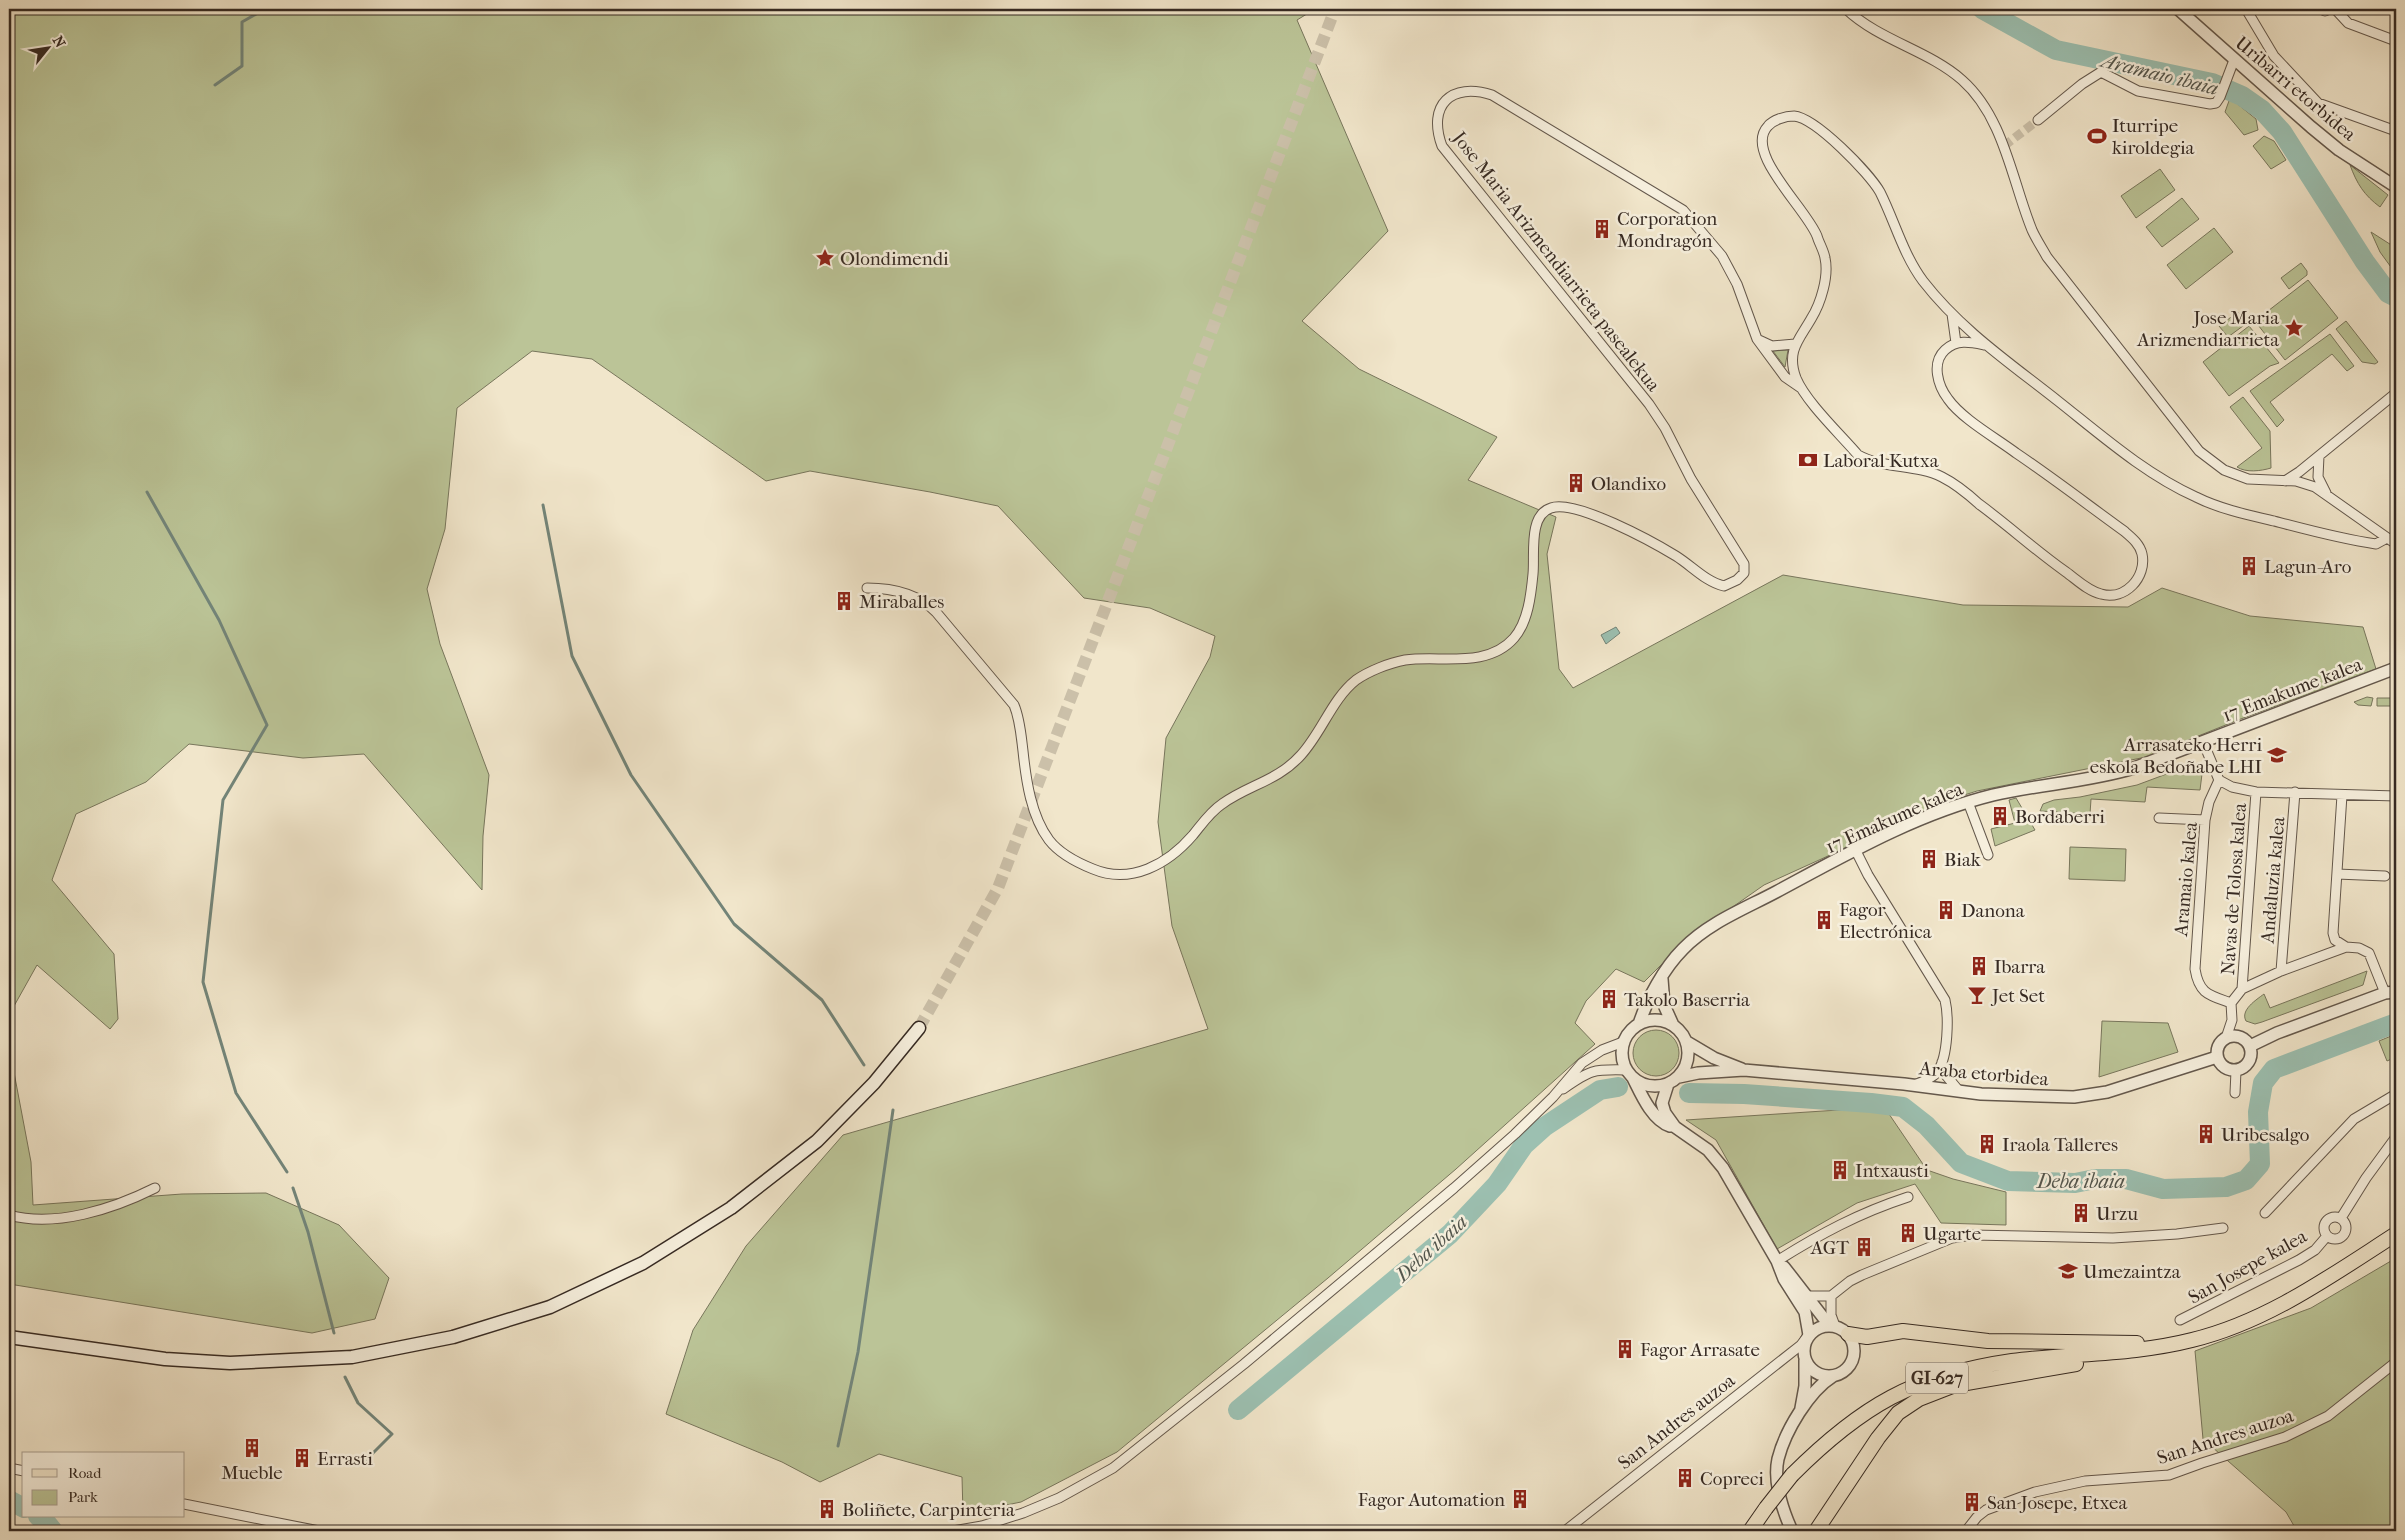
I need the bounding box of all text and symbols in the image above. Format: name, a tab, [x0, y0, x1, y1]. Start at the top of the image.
north arrow	[22, 22, 72, 72]
street label: Uribarri etorbidea	[2231, 32, 2360, 146]
text: N	[49, 33, 69, 51]
water label: Aramaio ibaia	[2096, 48, 2221, 100]
place label: Iturripe kiroldegia	[2112, 115, 2195, 159]
sports icon: Iturripe kiroldegia	[2086, 125, 2108, 147]
street label: Jose Maria Arizmendiarrieta pasealekua	[1447, 126, 1665, 396]
place label: Corporation Mondragón	[1617, 208, 1717, 252]
building icon: Corporation Mondragón	[1591, 218, 1613, 240]
place icon: Olondimendi	[814, 247, 836, 269]
place label: Olondimendi	[840, 248, 949, 270]
place label: Jose Maria Arizmendiarrieta	[2136, 307, 2279, 351]
place icon: Jose Maria Arizmendiarrieta	[2283, 317, 2305, 339]
bank icon: Laboral Kutxa	[1797, 449, 1819, 471]
place label: Laboral Kutxa	[1823, 450, 1939, 472]
building icon: Olandixo	[1565, 472, 1587, 494]
place label: Olandixo	[1591, 473, 1667, 495]
building icon: Lagun-Aro	[2238, 555, 2260, 577]
place label: Lagun-Aro	[2264, 556, 2352, 578]
building icon: Miraballes	[833, 590, 855, 612]
place label: Miraballes	[859, 591, 944, 613]
street label: 17 Emakume kalea	[2219, 653, 2365, 727]
place label: Arrasateko Herri eskola Bedoñabe LHI	[2090, 734, 2262, 778]
school or university icon: Arrasateko Herri eskola Bedoñabe LHI	[2266, 744, 2288, 766]
street label: 17 Emakume kalea	[1822, 778, 1967, 858]
street label: Navas de Tolosa kalea	[2217, 802, 2251, 976]
building icon: Bordaberri	[1989, 805, 2011, 827]
place label: Bordaberri	[2015, 806, 2105, 828]
street label: Andaluzia kalea	[2256, 816, 2290, 945]
street label: Aramaio kalea	[2170, 821, 2202, 938]
building icon: Biak	[1918, 848, 1940, 870]
place label: Biak	[1944, 849, 1981, 871]
place label: Fagor Electrónica	[1839, 899, 1932, 943]
building icon: Danona	[1935, 899, 1957, 921]
place label: Danona	[1961, 900, 2025, 922]
building icon: Fagor Electrónica	[1813, 909, 1835, 931]
building icon: Ibarra	[1968, 955, 1990, 977]
place label: Ibarra	[1994, 956, 2045, 978]
bar icon: Jet Set	[1966, 984, 1988, 1006]
place label: Jet Set	[1990, 985, 2045, 1007]
building icon: Takolo Baserria	[1598, 988, 1620, 1010]
place label: Takolo Baserria	[1624, 989, 1750, 1011]
street label: Araba etorbidea	[1917, 1057, 2050, 1091]
building icon: Uribesalgo	[2195, 1123, 2217, 1145]
place label: Uribesalgo	[2221, 1124, 2310, 1146]
building icon: Iraola Talleres	[1976, 1133, 1998, 1155]
place label: Iraola Talleres	[2002, 1134, 2118, 1156]
building icon: Intxausti	[1829, 1159, 1851, 1181]
place label: Intxausti	[1855, 1160, 1929, 1182]
water label: Deba ibaia	[2035, 1170, 2125, 1193]
building icon: Urzu	[2070, 1202, 2092, 1224]
place label: Urzu	[2096, 1203, 2138, 1225]
water label: Deba ibaia	[1389, 1210, 1472, 1288]
building icon: Ugarte	[1897, 1222, 1919, 1244]
place label: Ugarte	[1923, 1223, 1981, 1245]
street label: San Josepe kalea	[2184, 1225, 2311, 1309]
building icon: AGT	[1853, 1236, 1875, 1258]
place label: AGT	[1810, 1237, 1849, 1259]
school or university icon: Umezaintza	[2057, 1260, 2079, 1282]
place label: Umezaintza	[2083, 1261, 2181, 1283]
building icon: Fagor Arrasate	[1614, 1338, 1636, 1360]
place label: Fagor Arrasate	[1640, 1339, 1760, 1361]
road number: GI-627	[1906, 1362, 1968, 1394]
street label: San Andres auzoa	[1614, 1369, 1740, 1474]
street label: San Andres auzoa	[2154, 1404, 2296, 1469]
building icon: Mueble	[241, 1437, 263, 1459]
building icon: Errasti	[291, 1447, 313, 1469]
place label: Errasti	[317, 1448, 373, 1470]
legend	[22, 1452, 185, 1518]
place label: Mueble	[221, 1462, 283, 1484]
text: Road	[68, 1464, 102, 1482]
building icon: Copreci	[1674, 1467, 1696, 1489]
place label: Copreci	[1700, 1468, 1764, 1490]
text: Park	[68, 1488, 98, 1506]
building icon: Fagor Automation	[1509, 1488, 1531, 1510]
place label: Fagor Automation	[1358, 1489, 1505, 1511]
building icon: San Josepe, Etxea	[1961, 1491, 1983, 1513]
place label: San Josepe, Etxea	[1987, 1492, 2128, 1514]
building icon: Boliñete, Carpinteria	[816, 1498, 838, 1520]
place label: Boliñete, Carpinteria	[842, 1499, 1015, 1521]

